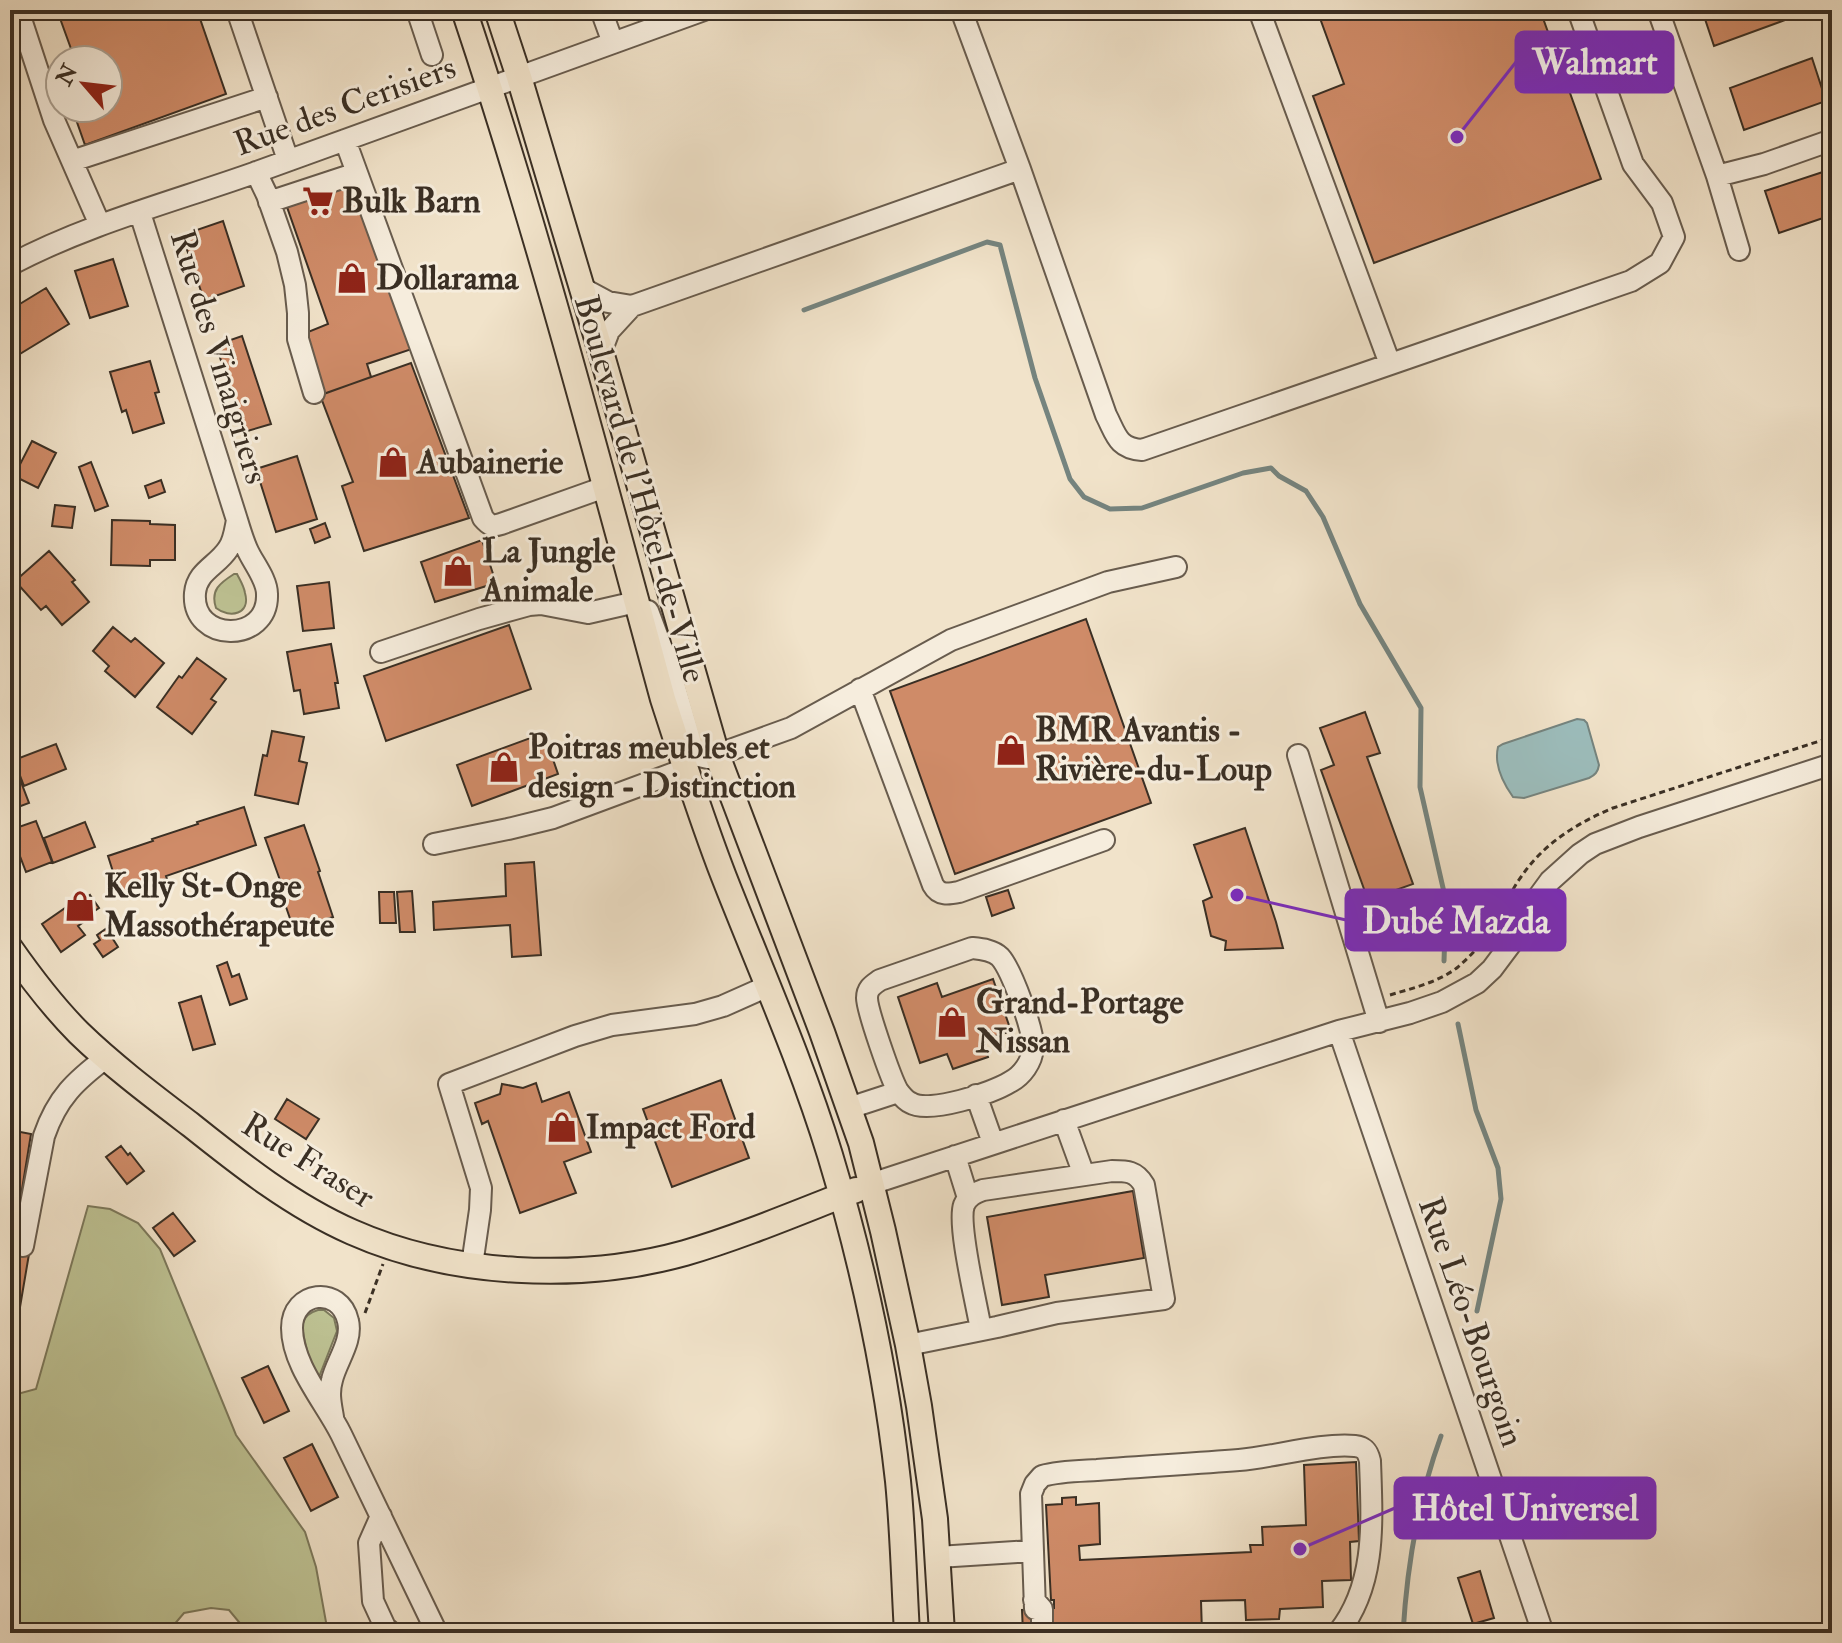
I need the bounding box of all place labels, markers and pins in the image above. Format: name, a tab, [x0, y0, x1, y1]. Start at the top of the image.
callout: Walmart	[1516, 32, 1673, 92]
place label: Bulk Barn	[342, 180, 481, 223]
supermarket icon: Bulk Barn	[301, 184, 335, 218]
place label: Dollarama	[376, 257, 519, 300]
shop icon: Dollarama	[335, 261, 369, 295]
place label: Aubainerie	[415, 441, 564, 484]
shop icon: Aubainerie	[376, 445, 410, 479]
place label: La Jungle Animale	[480, 530, 616, 612]
shop icon: La Jungle Animale	[441, 554, 475, 588]
place label: BMR Avantis - Rivière-du-Loup	[1035, 709, 1272, 791]
place label: Poitras meubles et design - Distinction	[528, 726, 796, 808]
shop icon: BMR Avantis - Rivière-du-Loup	[994, 733, 1028, 767]
shop icon: Poitras meubles et design - Distinction	[487, 750, 521, 784]
place label: Kelly St-Onge Massothérapeute	[103, 865, 335, 947]
shop icon: Kelly St-Onge Massothérapeute	[63, 889, 97, 923]
callout: Dubé Mazda	[1346, 890, 1565, 950]
place label: Grand-Portage Nissan	[975, 981, 1184, 1063]
shop icon: Grand-Portage Nissan	[935, 1005, 969, 1039]
place label: Impact Ford	[586, 1106, 755, 1149]
shop icon: Impact Ford	[545, 1110, 579, 1144]
callout: Hôtel Universel	[1395, 1478, 1655, 1538]

